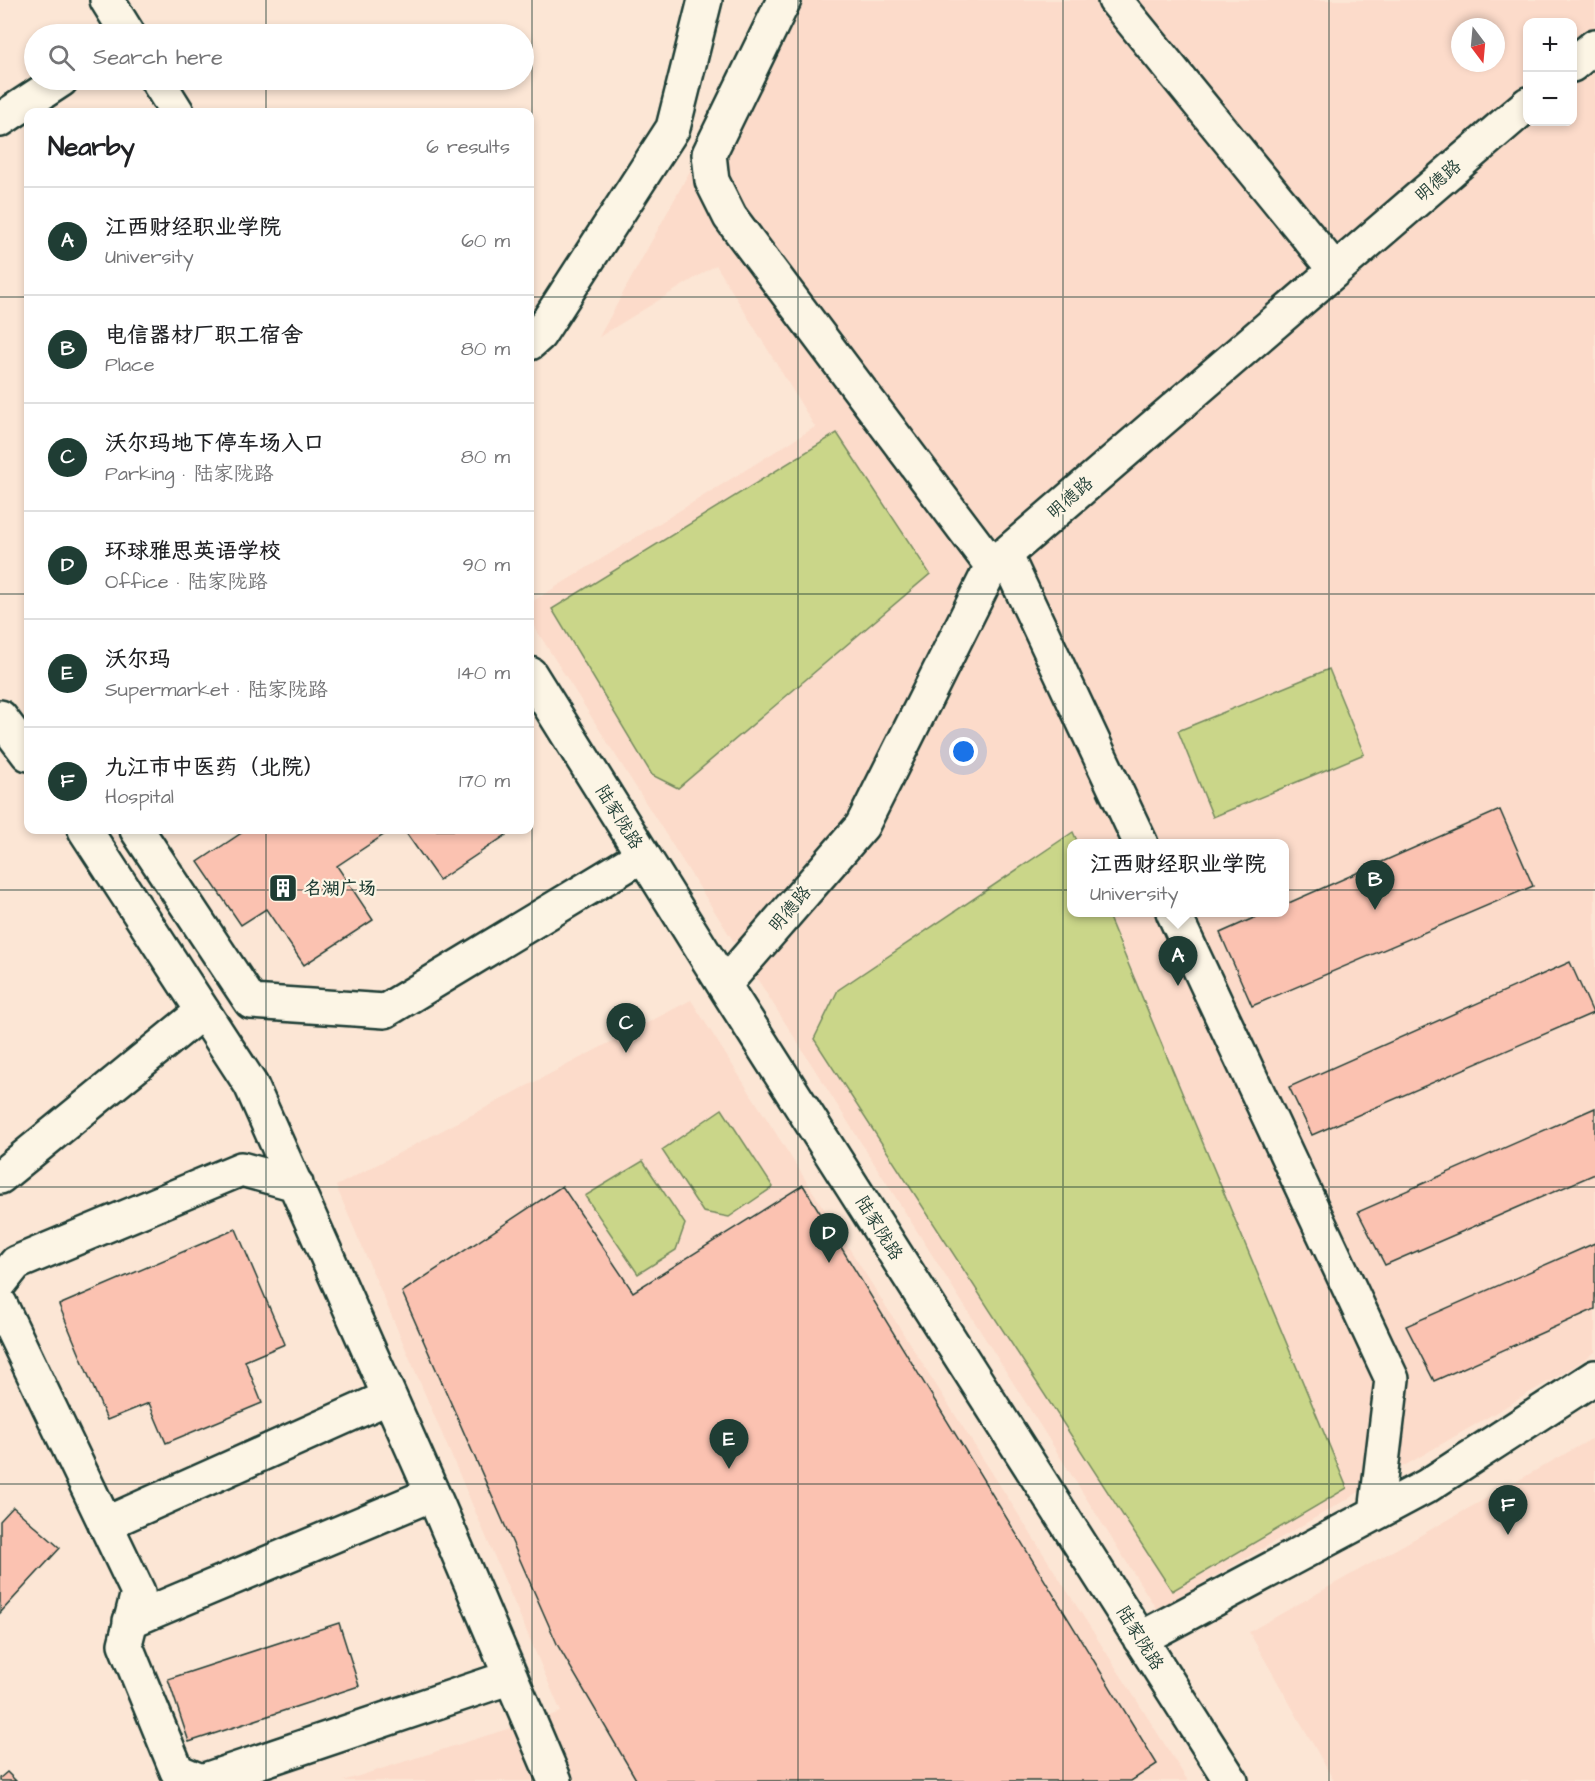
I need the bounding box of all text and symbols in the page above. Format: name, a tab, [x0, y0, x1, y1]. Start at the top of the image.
north arrow	[1451, 18, 1505, 72]
map controls	[1523, 18, 1577, 126]
button: +	[1523, 18, 1577, 72]
search box	[24, 24, 534, 90]
icon: search	[45, 41, 78, 74]
text: Search here	[93, 42, 223, 73]
button: −	[1523, 72, 1577, 126]
text: Nearby	[48, 129, 135, 165]
text: 6 results	[426, 133, 510, 161]
street label: 明德路	[1409, 154, 1467, 208]
text: 江西财经职业学院	[105, 212, 281, 243]
text: A	[61, 227, 74, 255]
text: 60 m	[461, 227, 510, 255]
text: University	[105, 243, 194, 271]
text: 电信器材厂职工宿舍	[105, 320, 303, 351]
text: B	[60, 335, 75, 363]
text: 80 m	[461, 335, 510, 363]
text: Place	[105, 351, 155, 379]
text: 沃尔玛地下停车场入口	[105, 428, 325, 459]
text: C	[60, 443, 75, 471]
text: 80 m	[461, 443, 510, 471]
text: Parking · 陆家陇路	[105, 460, 273, 488]
street label: 明德路	[1041, 471, 1099, 525]
text: 环球雅思英语学校	[105, 536, 281, 567]
text: D	[61, 551, 74, 579]
text: 90 m	[462, 551, 510, 579]
text: Office · 陆家陇路	[105, 568, 267, 596]
text: 沃尔玛	[105, 644, 171, 675]
text: E	[62, 659, 73, 687]
text: 140 m	[458, 659, 510, 687]
text: Supermarket · 陆家陇路	[105, 676, 328, 704]
your location	[949, 737, 978, 766]
text: 九江市中医药（北院）	[105, 752, 325, 783]
text: F	[61, 767, 74, 795]
text: 170 m	[459, 767, 510, 795]
street label: 陆家陇路	[589, 780, 649, 854]
text: Hospital	[105, 783, 174, 811]
popup	[1067, 839, 1289, 917]
text: 江西财经职业学院	[1090, 849, 1266, 880]
pin: B	[1356, 860, 1394, 910]
building icon: 名湖广场	[267, 872, 299, 904]
place label: 名湖广场	[304, 876, 376, 901]
street label: 明德路	[763, 880, 817, 938]
text: University	[1090, 880, 1179, 908]
pin: A	[1158, 936, 1198, 986]
pin: C	[606, 1004, 646, 1053]
street label: 陆家陇路	[849, 1191, 909, 1265]
pin: D	[810, 1214, 848, 1263]
pin: E	[710, 1420, 748, 1469]
pin: F	[1488, 1486, 1528, 1535]
street label: 陆家陇路	[1110, 1601, 1170, 1675]

